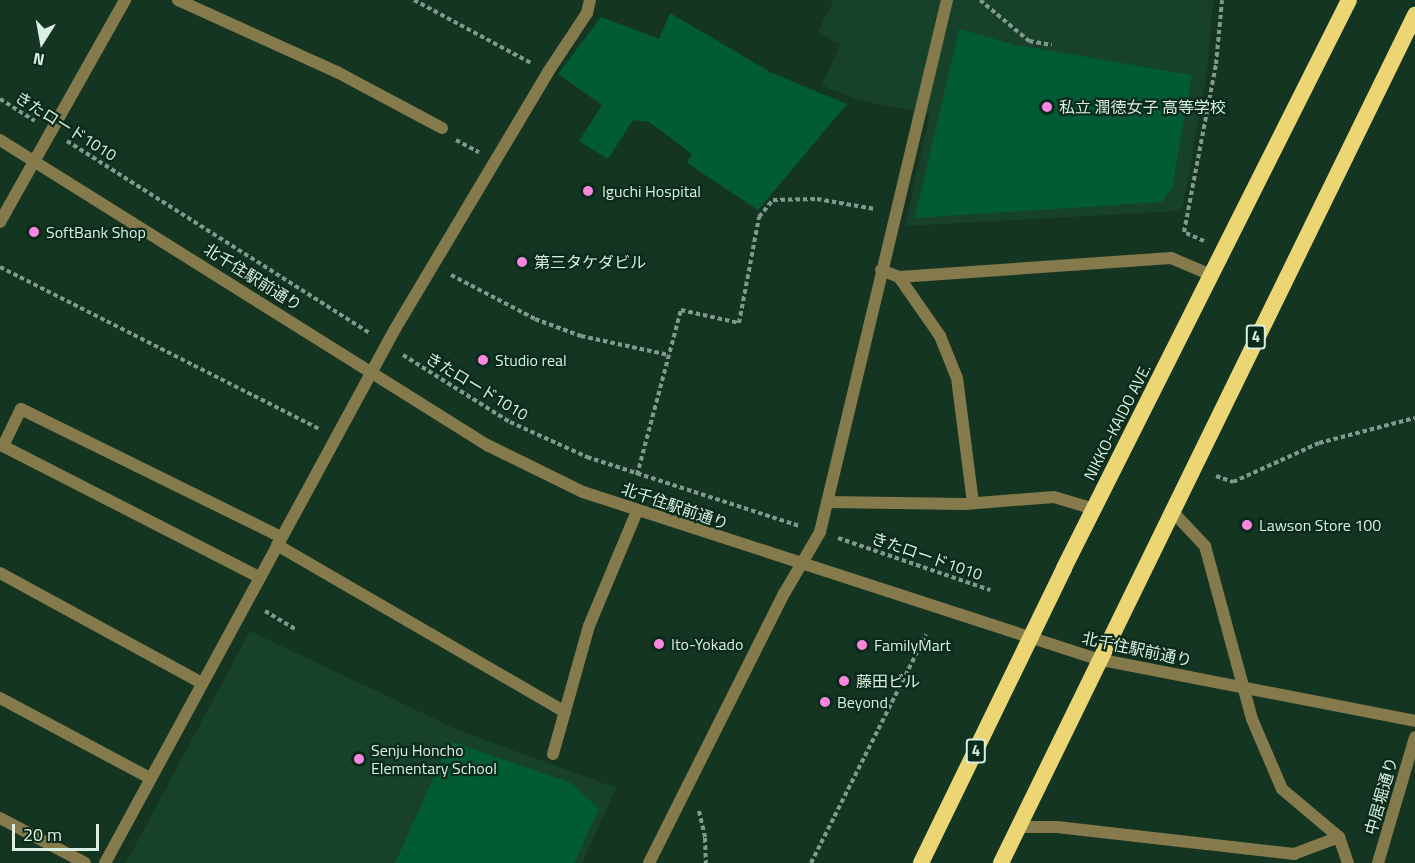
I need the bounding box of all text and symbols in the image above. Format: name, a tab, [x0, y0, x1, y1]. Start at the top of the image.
north arrow	[12, 12, 72, 72]
text: N	[31, 47, 46, 73]
street label: きたロード1010	[12, 87, 120, 165]
place label: 私立 潤徳女子 高等学校	[1059, 97, 1226, 117]
marker: 私立 潤徳女子 高等学校	[1040, 100, 1054, 114]
place label: Iguchi Hospital	[602, 181, 701, 201]
marker: Iguchi Hospital	[579, 182, 597, 200]
place label: SoftBank Shop	[46, 222, 146, 242]
marker: SoftBank Shop	[27, 225, 41, 239]
street label: 北千住駅前通り	[200, 239, 306, 315]
place label: 第三タケダビル	[534, 252, 646, 272]
marker: 第三タケダビル	[515, 255, 529, 269]
road number: 4	[1246, 325, 1266, 349]
street label: きたロード1010	[422, 348, 532, 424]
place label: Studio real	[495, 350, 567, 370]
marker: Studio real	[476, 353, 490, 367]
street label: NIKKO-KAIDO AVE.	[1079, 361, 1155, 483]
street label: 北千住駅前通り	[619, 479, 731, 533]
place label: Lawson Store 100	[1259, 515, 1381, 535]
marker: Lawson Store 100	[1240, 518, 1254, 532]
street label: きたロード1010	[869, 528, 985, 584]
street label: 北千住駅前通り	[1080, 628, 1194, 670]
place label: Ito-Yokado	[671, 634, 743, 654]
place label: FamilyMart	[874, 635, 951, 655]
marker: Ito-Yokado	[652, 637, 666, 651]
marker: FamilyMart	[855, 638, 869, 652]
place label: 藤田ビル	[856, 671, 920, 691]
marker: 藤田ビル	[837, 674, 851, 688]
place label: Beyond	[837, 692, 888, 712]
marker: Beyond	[818, 695, 832, 709]
road number: 4	[966, 739, 986, 763]
place label: Senju Honcho Elementary School	[371, 740, 497, 778]
marker: Senju Honcho Elementary School	[352, 752, 366, 766]
street label: 中居堀通り	[1361, 755, 1401, 837]
scale bar	[15, 812, 102, 850]
text: 20 m	[23, 821, 62, 848]

